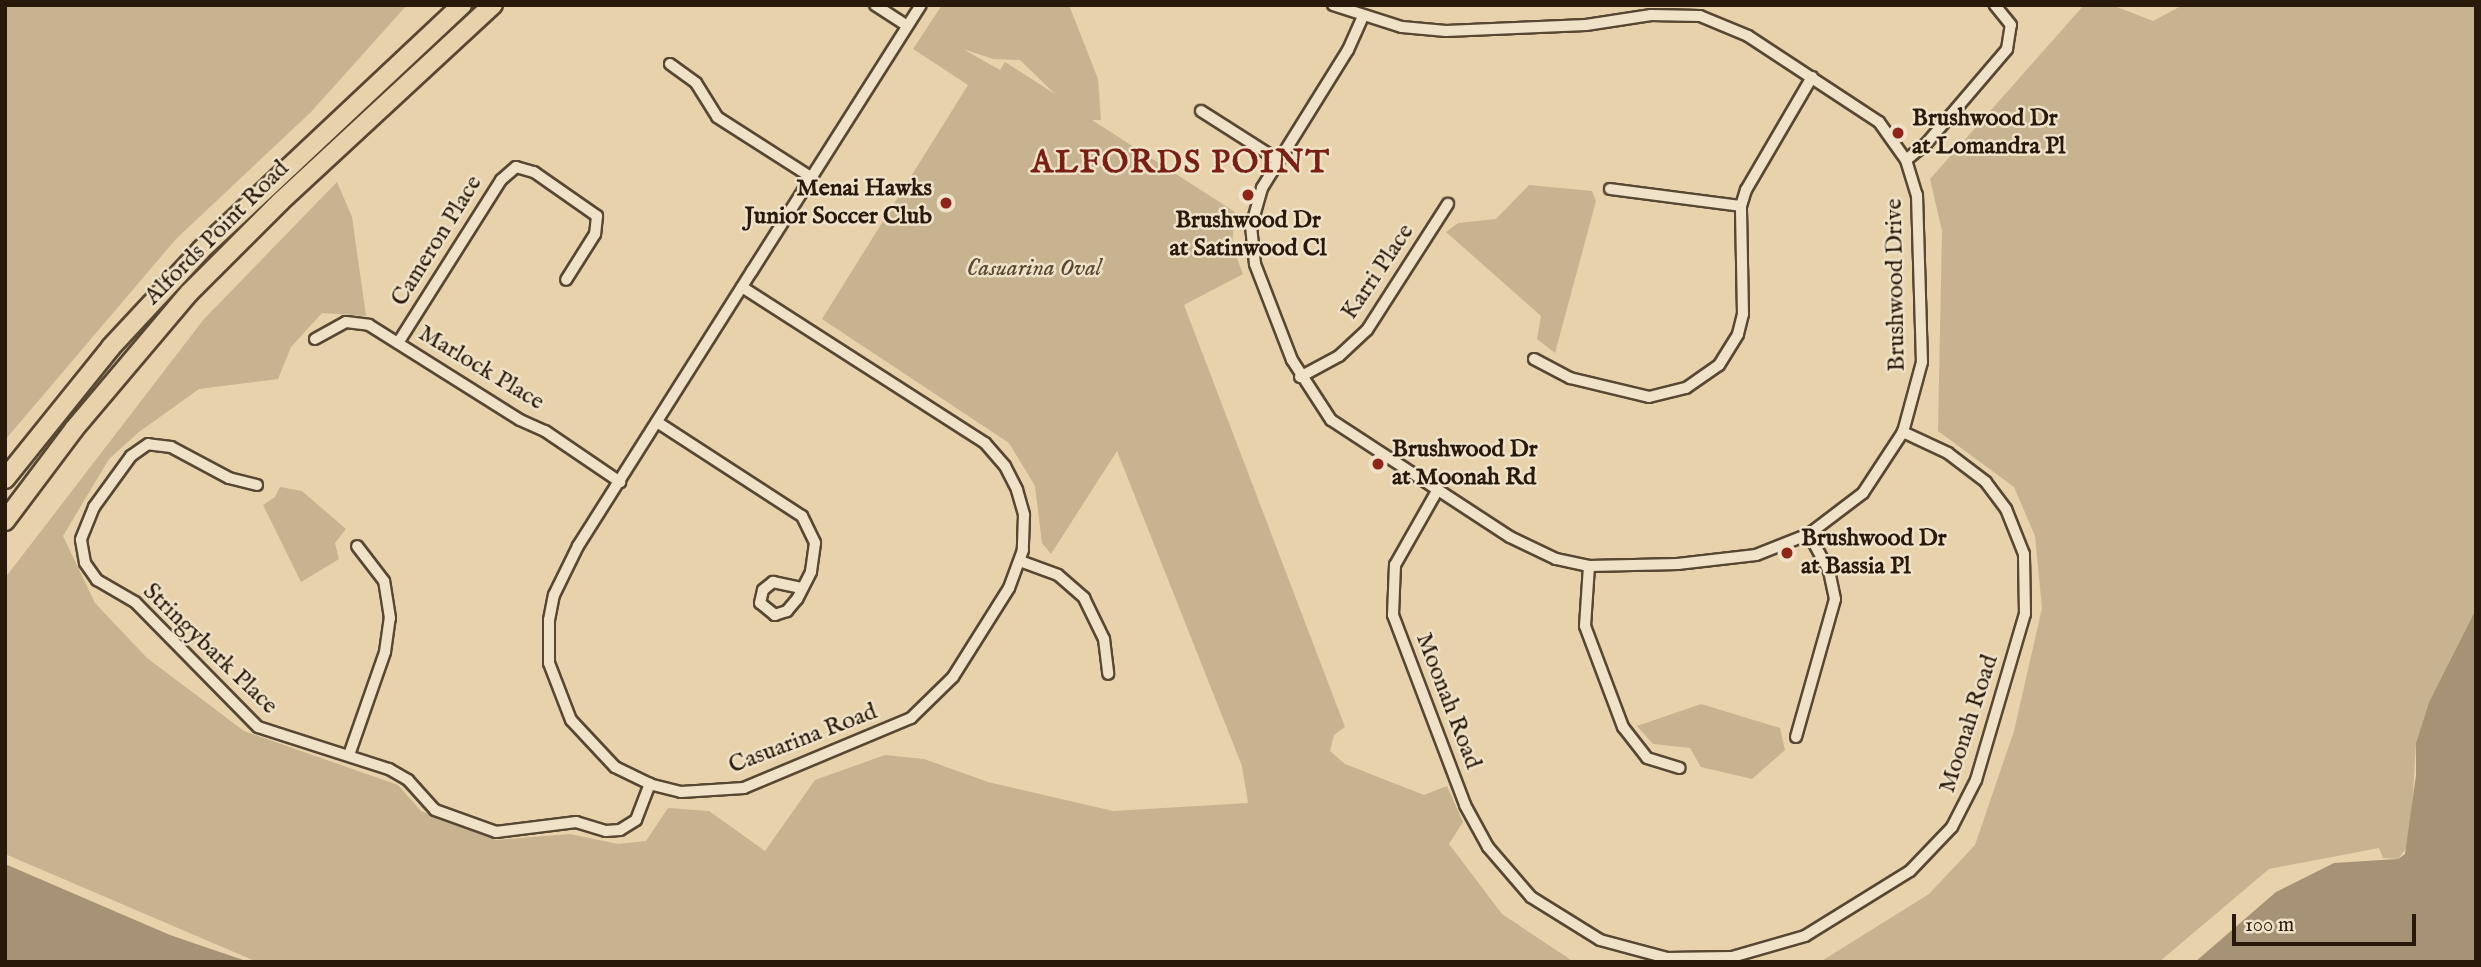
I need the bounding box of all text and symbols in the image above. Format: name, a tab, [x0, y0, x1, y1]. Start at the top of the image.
place label: Brushwood Dr at Lomandra Pl	[1912, 105, 2065, 161]
marker: Brushwood Dr at Lomandra Pl	[1890, 125, 1906, 141]
district label: ALFORDS POINT	[1033, 145, 1329, 183]
street label: Alfords Point Road	[139, 155, 295, 311]
street label: Cameron Place	[385, 170, 489, 312]
place label: Menai Hawks Junior Soccer Club	[745, 175, 932, 231]
marker: Brushwood Dr at Satinwood Cl	[1240, 187, 1256, 203]
marker: Menai Hawks Junior Soccer Club	[938, 195, 954, 211]
street label: Brushwood Drive	[1880, 198, 1912, 372]
place label: Brushwood Dr at Satinwood Cl	[1170, 207, 1326, 263]
street label: Karri Place	[1336, 219, 1420, 325]
park label: Casuarina Oval	[967, 255, 1101, 283]
street label: Marlock Place	[413, 319, 549, 417]
place label: Brushwood Dr at Moonah Rd	[1392, 436, 1538, 492]
marker: Brushwood Dr at Moonah Rd	[1370, 456, 1386, 472]
place label: Brushwood Dr at Bassia Pl	[1801, 525, 1947, 581]
marker: Brushwood Dr at Bassia Pl	[1779, 545, 1795, 561]
street label: Stringybark Place	[137, 577, 283, 721]
street label: Moonah Road	[1409, 629, 1487, 773]
street label: Moonah Road	[1933, 651, 2005, 797]
street label: Casuarina Road	[725, 697, 881, 781]
scale bar	[2236, 900, 2420, 944]
text: 100 m	[2245, 912, 2294, 939]

